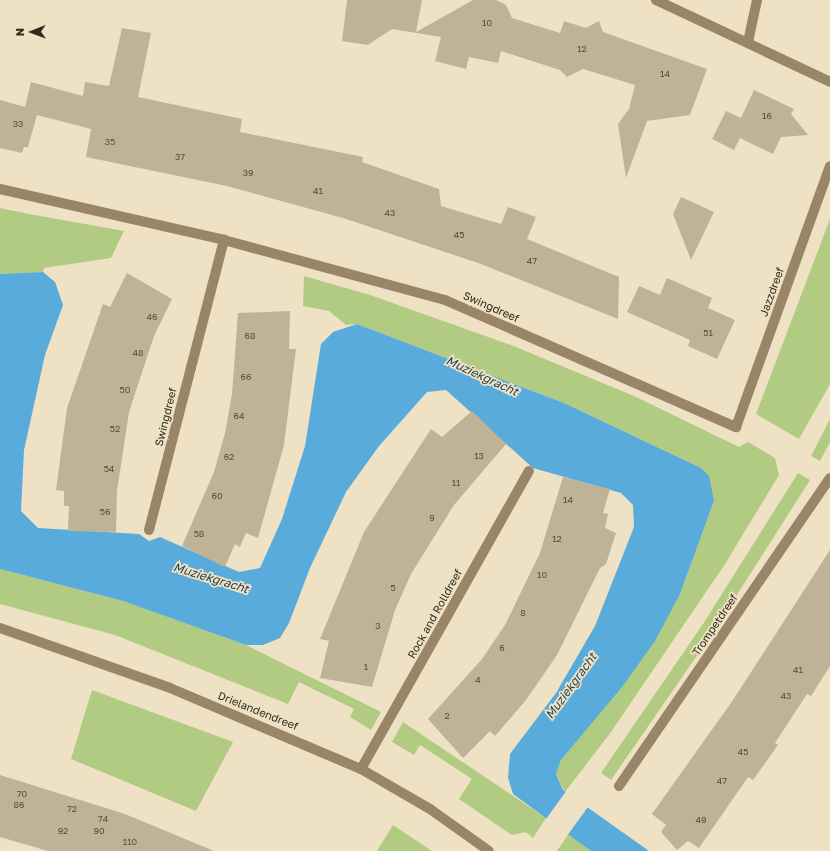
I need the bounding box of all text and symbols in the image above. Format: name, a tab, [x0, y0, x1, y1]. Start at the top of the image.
north arrow	[12, 12, 52, 52]
house number: 10	[482, 18, 492, 28]
text: N	[13, 28, 26, 37]
house number: 12	[577, 44, 587, 54]
house number: 14	[660, 69, 670, 79]
house number: 16	[762, 111, 772, 121]
house number: 33	[13, 119, 23, 129]
house number: 35	[105, 137, 115, 147]
house number: 37	[175, 152, 185, 162]
house number: 39	[243, 168, 253, 178]
house number: 41	[313, 186, 323, 196]
house number: 43	[385, 208, 395, 218]
house number: 45	[454, 230, 464, 240]
house number: 47	[527, 256, 537, 266]
street label: Jazzdreef	[757, 266, 787, 318]
street label: Swingdreef	[461, 289, 521, 325]
house number: 46	[147, 312, 157, 322]
house number: 51	[703, 328, 713, 338]
house number: 68	[245, 331, 255, 341]
house number: 48	[133, 348, 143, 358]
water label: Muziekgracht	[444, 353, 520, 399]
house number: 66	[241, 372, 251, 382]
house number: 50	[120, 385, 130, 395]
street label: Swingdreef	[152, 386, 180, 448]
house number: 64	[234, 411, 244, 421]
house number: 52	[110, 424, 120, 434]
house number: 13	[474, 451, 484, 461]
house number: 62	[224, 452, 234, 462]
house number: 54	[104, 464, 114, 474]
house number: 11	[452, 478, 460, 488]
house number: 60	[211, 491, 223, 501]
house number: 14	[563, 495, 573, 505]
house number: 56	[100, 507, 110, 517]
house number: 9	[429, 513, 435, 523]
house number: 58	[194, 529, 204, 539]
house number: 12	[552, 534, 562, 544]
water label: Muziekgracht	[172, 560, 250, 596]
street label: Rock and Rolldreef	[405, 567, 465, 661]
house number: 10	[537, 570, 547, 580]
house number: 5	[390, 583, 396, 593]
street label: Trompetdreef	[690, 592, 740, 658]
house number: 8	[520, 608, 526, 618]
house number: 3	[375, 621, 381, 631]
house number: 6	[499, 643, 505, 653]
water label: Muziekgracht	[542, 650, 600, 722]
house number: 1	[364, 662, 368, 672]
house number: 41	[793, 665, 803, 675]
house number: 4	[475, 675, 481, 685]
street label: Drielandendreef	[216, 689, 300, 733]
house number: 43	[781, 691, 791, 701]
house number: 2	[444, 711, 450, 721]
house number: 45	[738, 747, 748, 757]
house number: 47	[717, 776, 727, 786]
house number: 70	[17, 789, 27, 799]
house number: 86	[14, 800, 24, 810]
house number: 72	[67, 804, 77, 814]
house number: 74	[98, 814, 108, 824]
house number: 49	[696, 815, 706, 825]
house number: 92	[58, 826, 68, 836]
house number: 90	[93, 826, 105, 836]
house number: 110	[123, 837, 137, 847]

